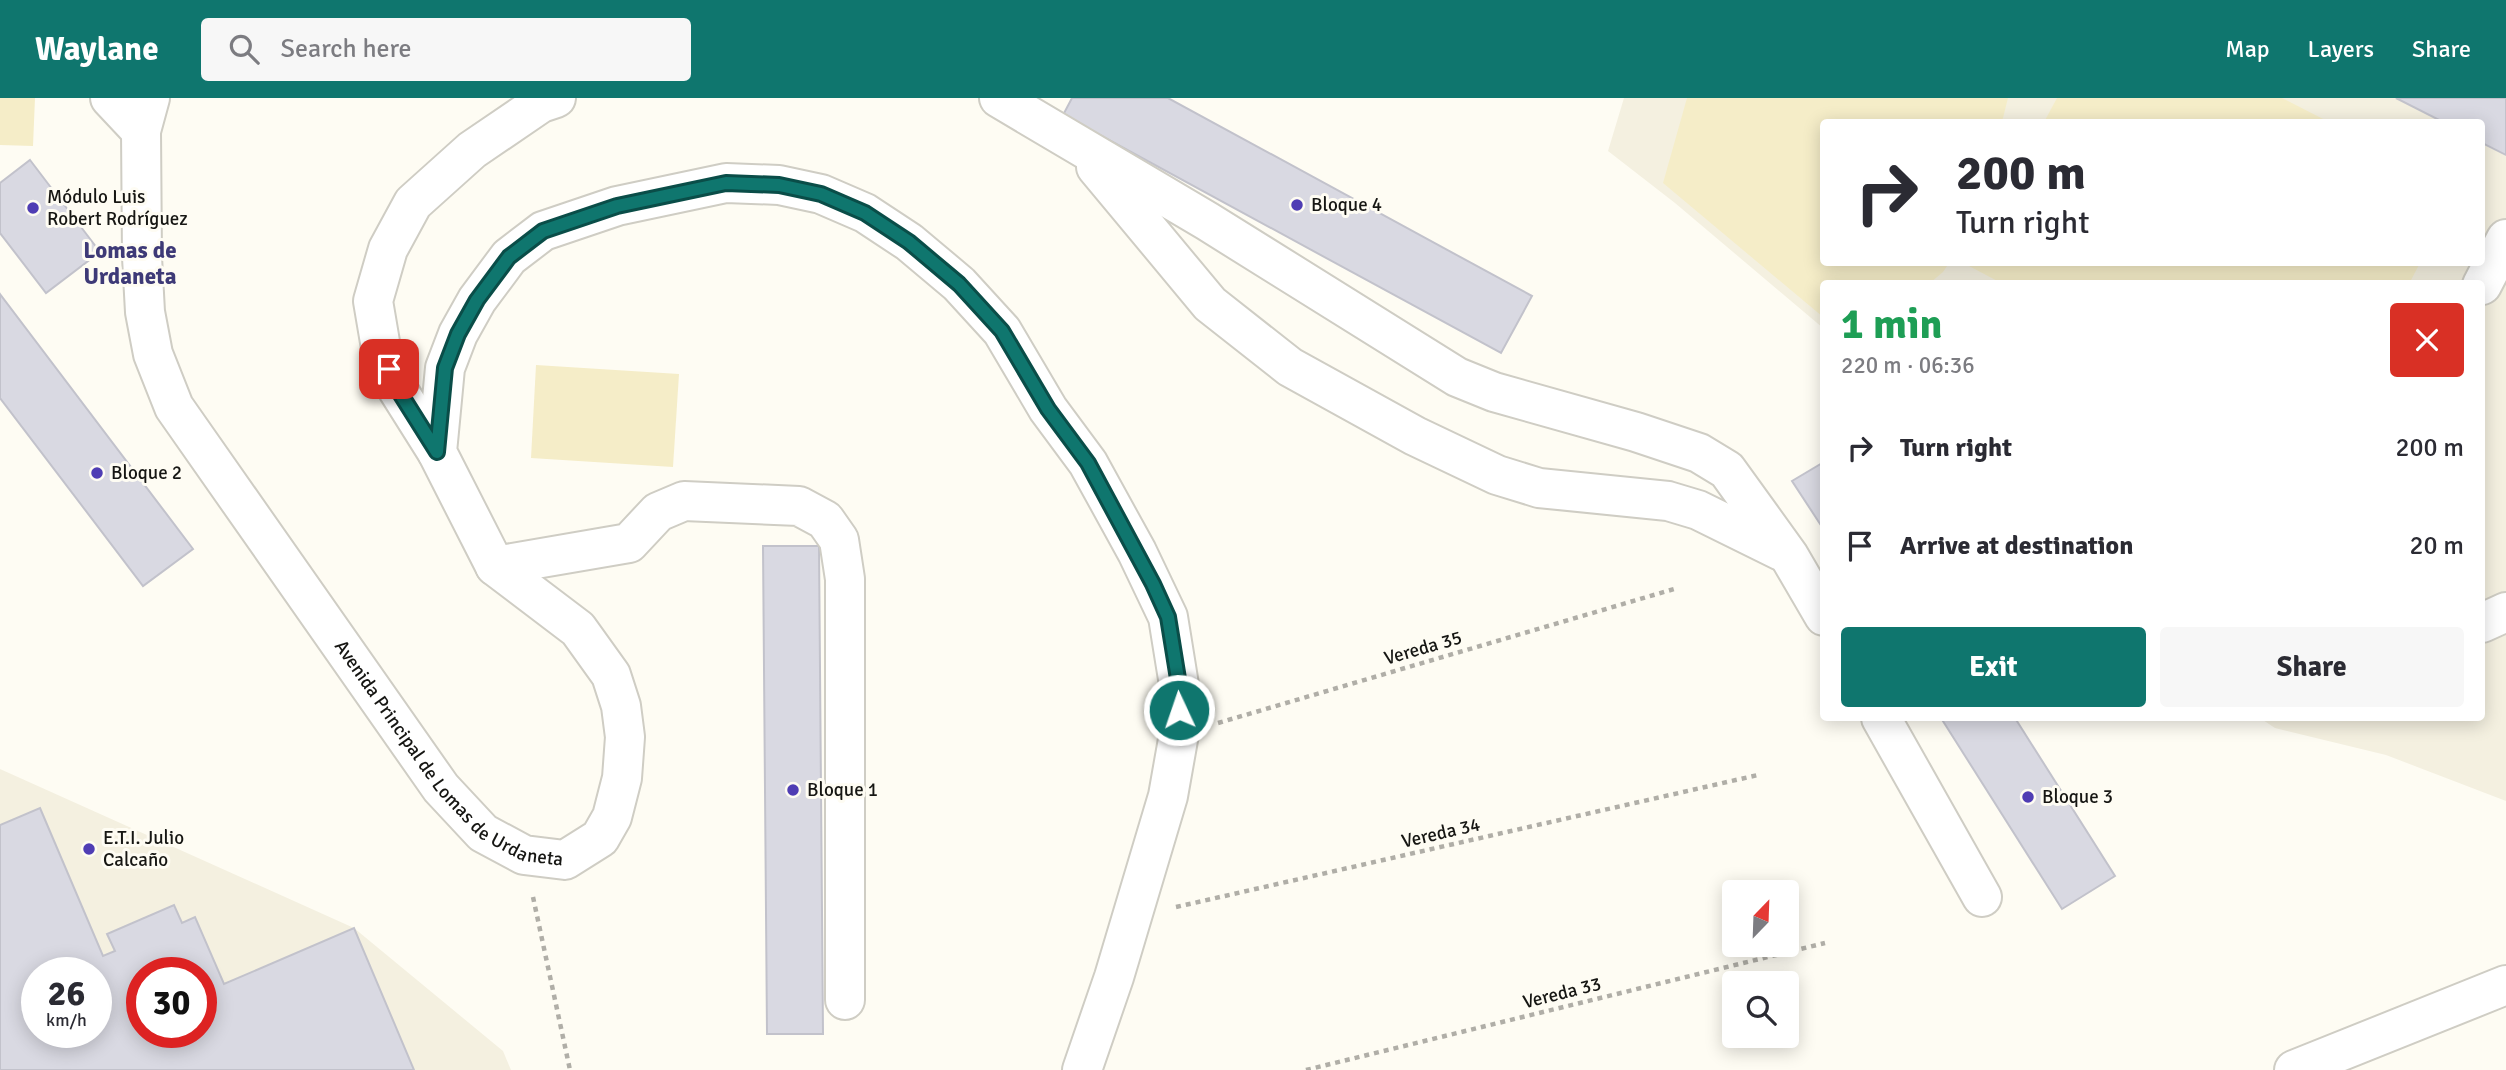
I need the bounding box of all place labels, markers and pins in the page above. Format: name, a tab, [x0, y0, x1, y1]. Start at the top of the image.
place label: Módulo Luis Robert Rodríguez	[47, 185, 188, 231]
place label: Bloque 4	[1311, 193, 1382, 217]
marker: Bloque 4	[1289, 197, 1305, 213]
marker: Módulo Luis Robert Rodríguez	[25, 200, 41, 216]
pin	[359, 339, 419, 399]
place label: Bloque 2	[111, 461, 182, 485]
marker: Bloque 2	[89, 465, 105, 481]
place label: Bloque 1	[807, 778, 878, 802]
marker: Bloque 1	[785, 782, 801, 798]
place label: Bloque 3	[2042, 785, 2113, 809]
marker: Bloque 3	[2020, 789, 2036, 805]
place label: E.T.I. Julio Calcaño	[103, 826, 184, 872]
marker: E.T.I. Julio Calcaño	[81, 841, 97, 857]

